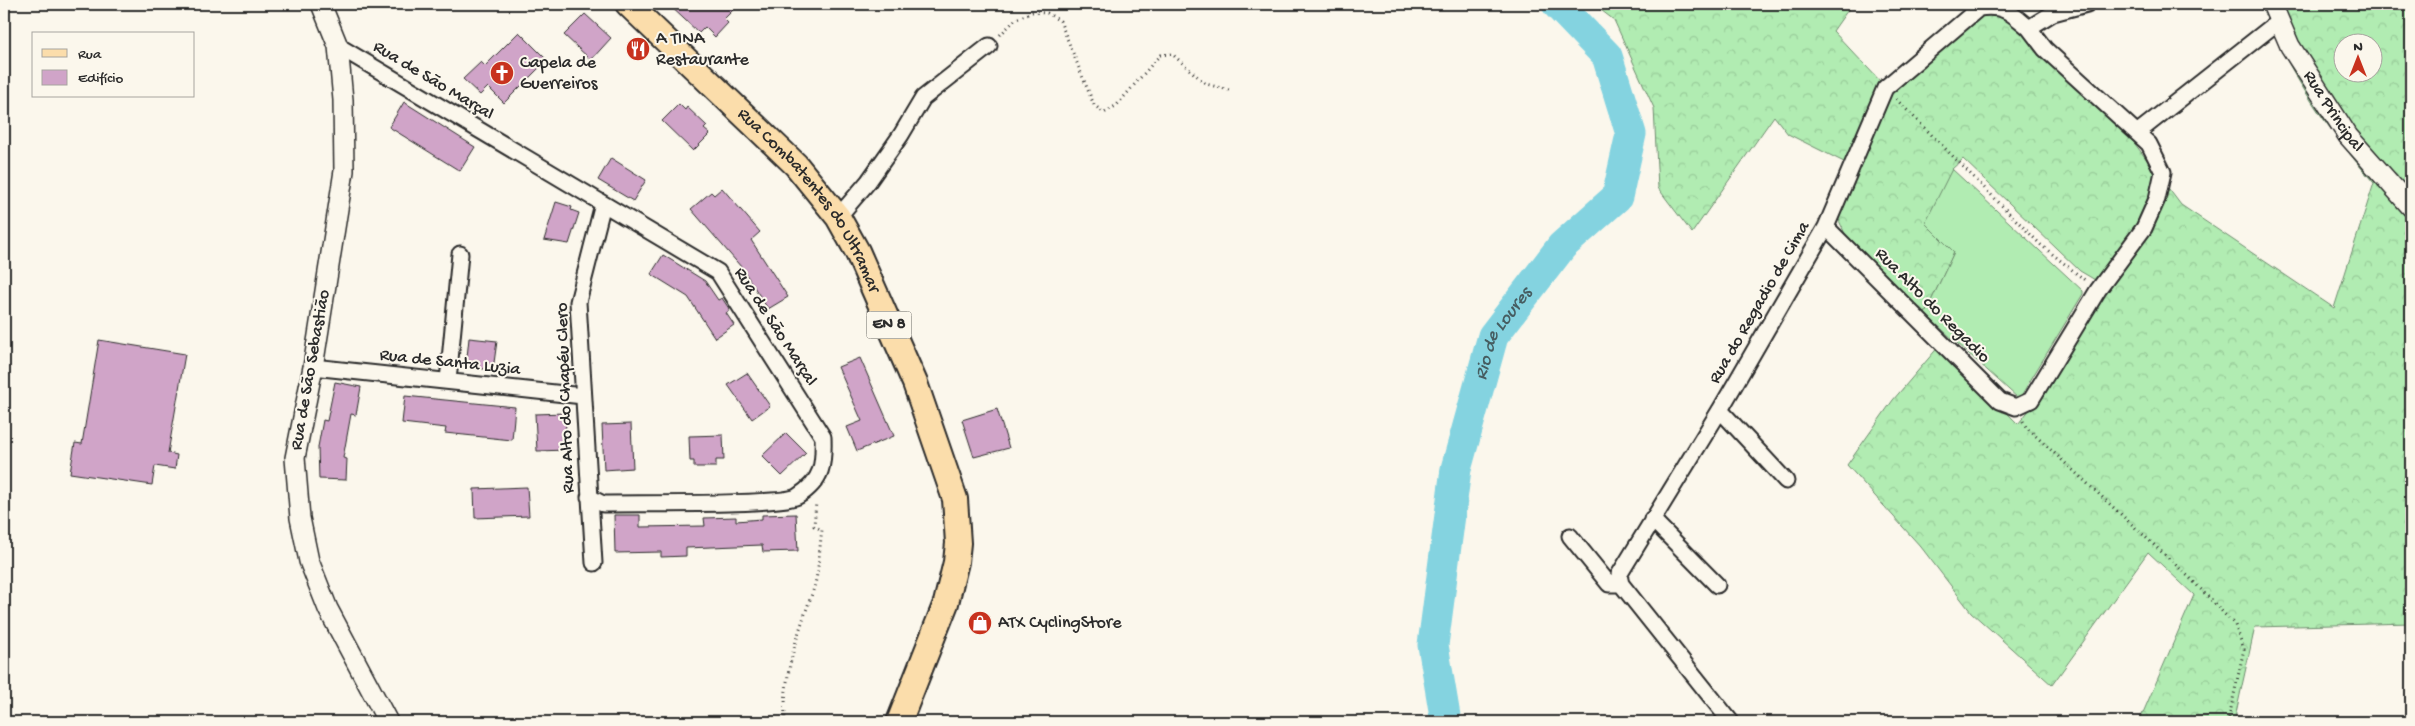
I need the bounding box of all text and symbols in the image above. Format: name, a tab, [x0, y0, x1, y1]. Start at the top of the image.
place label: A TINA Restaurante	[656, 29, 749, 71]
legend	[32, 32, 195, 98]
north arrow	[2332, 32, 2382, 82]
restaurant icon: A TINA Restaurante	[625, 36, 651, 62]
street label: Rua de São Marçal	[369, 37, 497, 125]
text: N	[2353, 39, 2363, 56]
text: Rua	[78, 46, 102, 64]
place label: Capela de Guerreiros	[520, 53, 599, 95]
church icon: Capela de Guerreiros	[489, 60, 515, 86]
street label: Rua Principal	[2298, 67, 2368, 157]
text: Edifício	[78, 70, 124, 88]
street label: Rua Combatentes do Ultramar	[733, 104, 885, 297]
street label: Rua do Regadio de Cima	[1705, 217, 1816, 388]
street label: Rua Alto do Regadio	[1870, 244, 1994, 368]
street label: Rua de São Marçal	[729, 264, 821, 390]
water label: Rio de Loures	[1470, 281, 1539, 383]
street label: Rua de São Sebastião	[287, 288, 335, 452]
street label: Rua Alto do Chapéu Clero	[552, 302, 580, 494]
road number: EN 8	[866, 312, 912, 338]
street label: Rua de Santa Luzia	[378, 345, 523, 381]
shop icon: ATX CyclingStore	[967, 610, 993, 636]
place label: ATX CyclingStore	[998, 613, 1122, 634]

